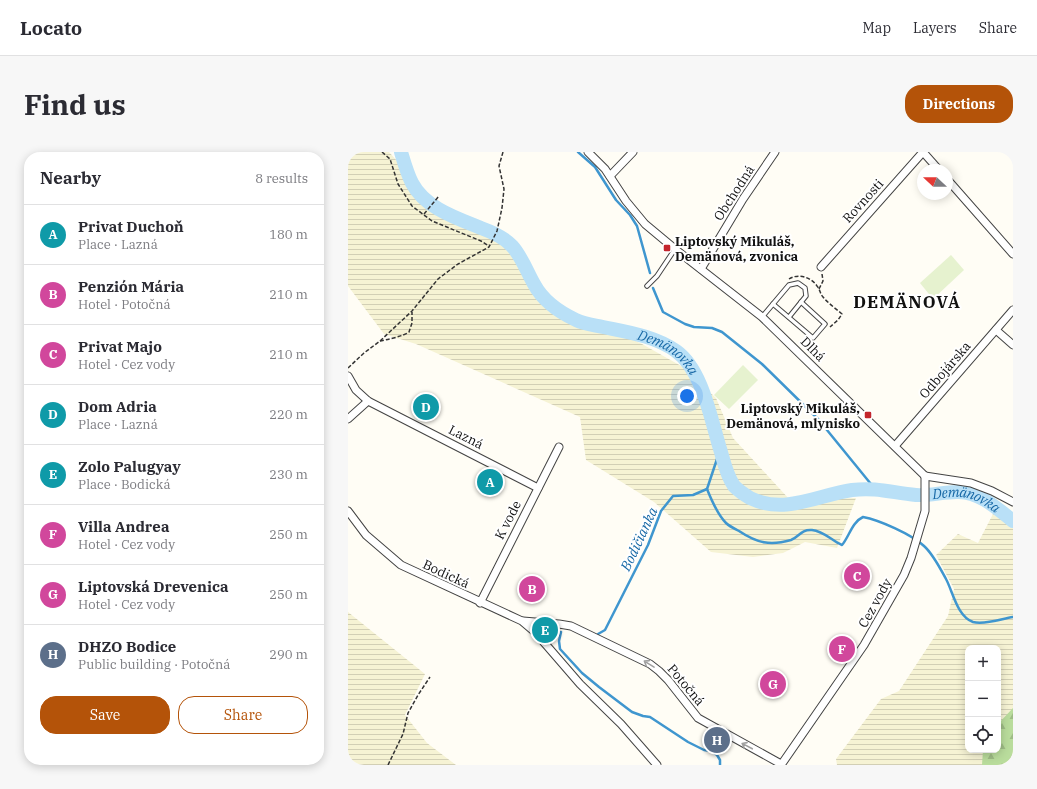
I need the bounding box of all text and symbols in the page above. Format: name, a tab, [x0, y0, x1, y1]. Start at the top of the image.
text: Locato	[20, 16, 82, 40]
text: Map	[863, 19, 891, 37]
text: Layers	[913, 19, 957, 37]
text: Share	[979, 19, 1017, 37]
button: Directions	[905, 85, 1013, 123]
text: Find us	[24, 86, 126, 123]
street label: Obchodná	[710, 162, 758, 224]
north arrow	[917, 164, 953, 200]
text: Nearby	[40, 167, 101, 189]
text: 8 results	[255, 170, 308, 187]
street label: Rovnosti	[839, 176, 887, 226]
text: Privat Duchoň	[78, 217, 184, 236]
text: A	[48, 226, 58, 243]
text: 180 m	[269, 226, 308, 243]
place label: Liptovský Mikuláš, Demänová, zvonica	[675, 233, 799, 265]
text: Place · Lazná	[78, 236, 158, 253]
marker: Liptovský Mikuláš, Demänová, zvonica	[662, 243, 672, 253]
text: Penzión Mária	[78, 277, 184, 296]
text: B	[48, 286, 58, 303]
text: 210 m	[269, 286, 308, 303]
district label: DEMÄNOVÁ	[853, 291, 961, 313]
text: Hotel · Potočná	[78, 296, 171, 313]
water label: Demänovka	[635, 326, 703, 378]
street label: Dlhá	[797, 333, 829, 365]
text: Privat Majo	[78, 337, 162, 356]
street label: Odbojárska	[916, 338, 974, 402]
text: C	[49, 346, 57, 363]
text: 210 m	[269, 346, 308, 363]
text: Hotel · Cez vody	[78, 356, 175, 373]
your location	[677, 386, 697, 406]
pin: D	[413, 392, 439, 422]
text: Dom Adria	[78, 397, 157, 416]
place label: Liptovský Mikuláš, Demänová, mlynisko	[726, 400, 860, 432]
text: D	[48, 406, 58, 423]
text: 220 m	[269, 406, 308, 423]
marker: Liptovský Mikuláš, Demänová, mlynisko	[863, 410, 873, 420]
text: Place · Lazná	[78, 416, 158, 433]
street label: Lazná	[446, 421, 486, 453]
text: Zolo Palugyay	[78, 457, 181, 476]
text: E	[49, 466, 57, 483]
text: 230 m	[269, 466, 308, 483]
pin: A	[477, 467, 503, 497]
text: Place · Bodická	[78, 476, 170, 493]
water label: Demänovka	[930, 483, 1005, 517]
street label: K vode	[491, 498, 525, 542]
water label: Bodičianka	[616, 504, 662, 575]
text: Villa Andrea	[78, 517, 169, 536]
text: F	[49, 526, 57, 543]
text: 250 m	[269, 526, 308, 543]
text: Hotel · Cez vody	[78, 536, 175, 553]
street label: Bodická	[420, 556, 472, 592]
pin: C	[844, 561, 870, 591]
pin: B	[519, 574, 545, 604]
street label: Cez vody	[855, 576, 895, 630]
text: Liptovská Drevenica	[78, 577, 229, 596]
text: G	[48, 586, 58, 603]
text: 250 m	[269, 586, 308, 603]
text: Hotel · Cez vody	[78, 596, 175, 613]
pin: E	[532, 615, 558, 645]
pin: F	[829, 634, 855, 664]
text: DHZO Bodice	[78, 637, 176, 656]
map controls	[965, 645, 1001, 753]
button: +	[965, 645, 1001, 681]
text: H	[48, 646, 58, 663]
text: 290 m	[269, 646, 308, 663]
text: Public building · Potočná	[78, 656, 230, 673]
one-way arrow	[643, 659, 655, 667]
street label: Potočná	[664, 661, 708, 709]
pin: G	[760, 669, 786, 699]
button: −	[965, 681, 1001, 717]
button: Save	[40, 696, 170, 734]
button: Share	[178, 696, 308, 734]
button: locate	[965, 717, 1001, 753]
pin: H	[704, 725, 730, 755]
one-way arrow	[741, 741, 753, 749]

